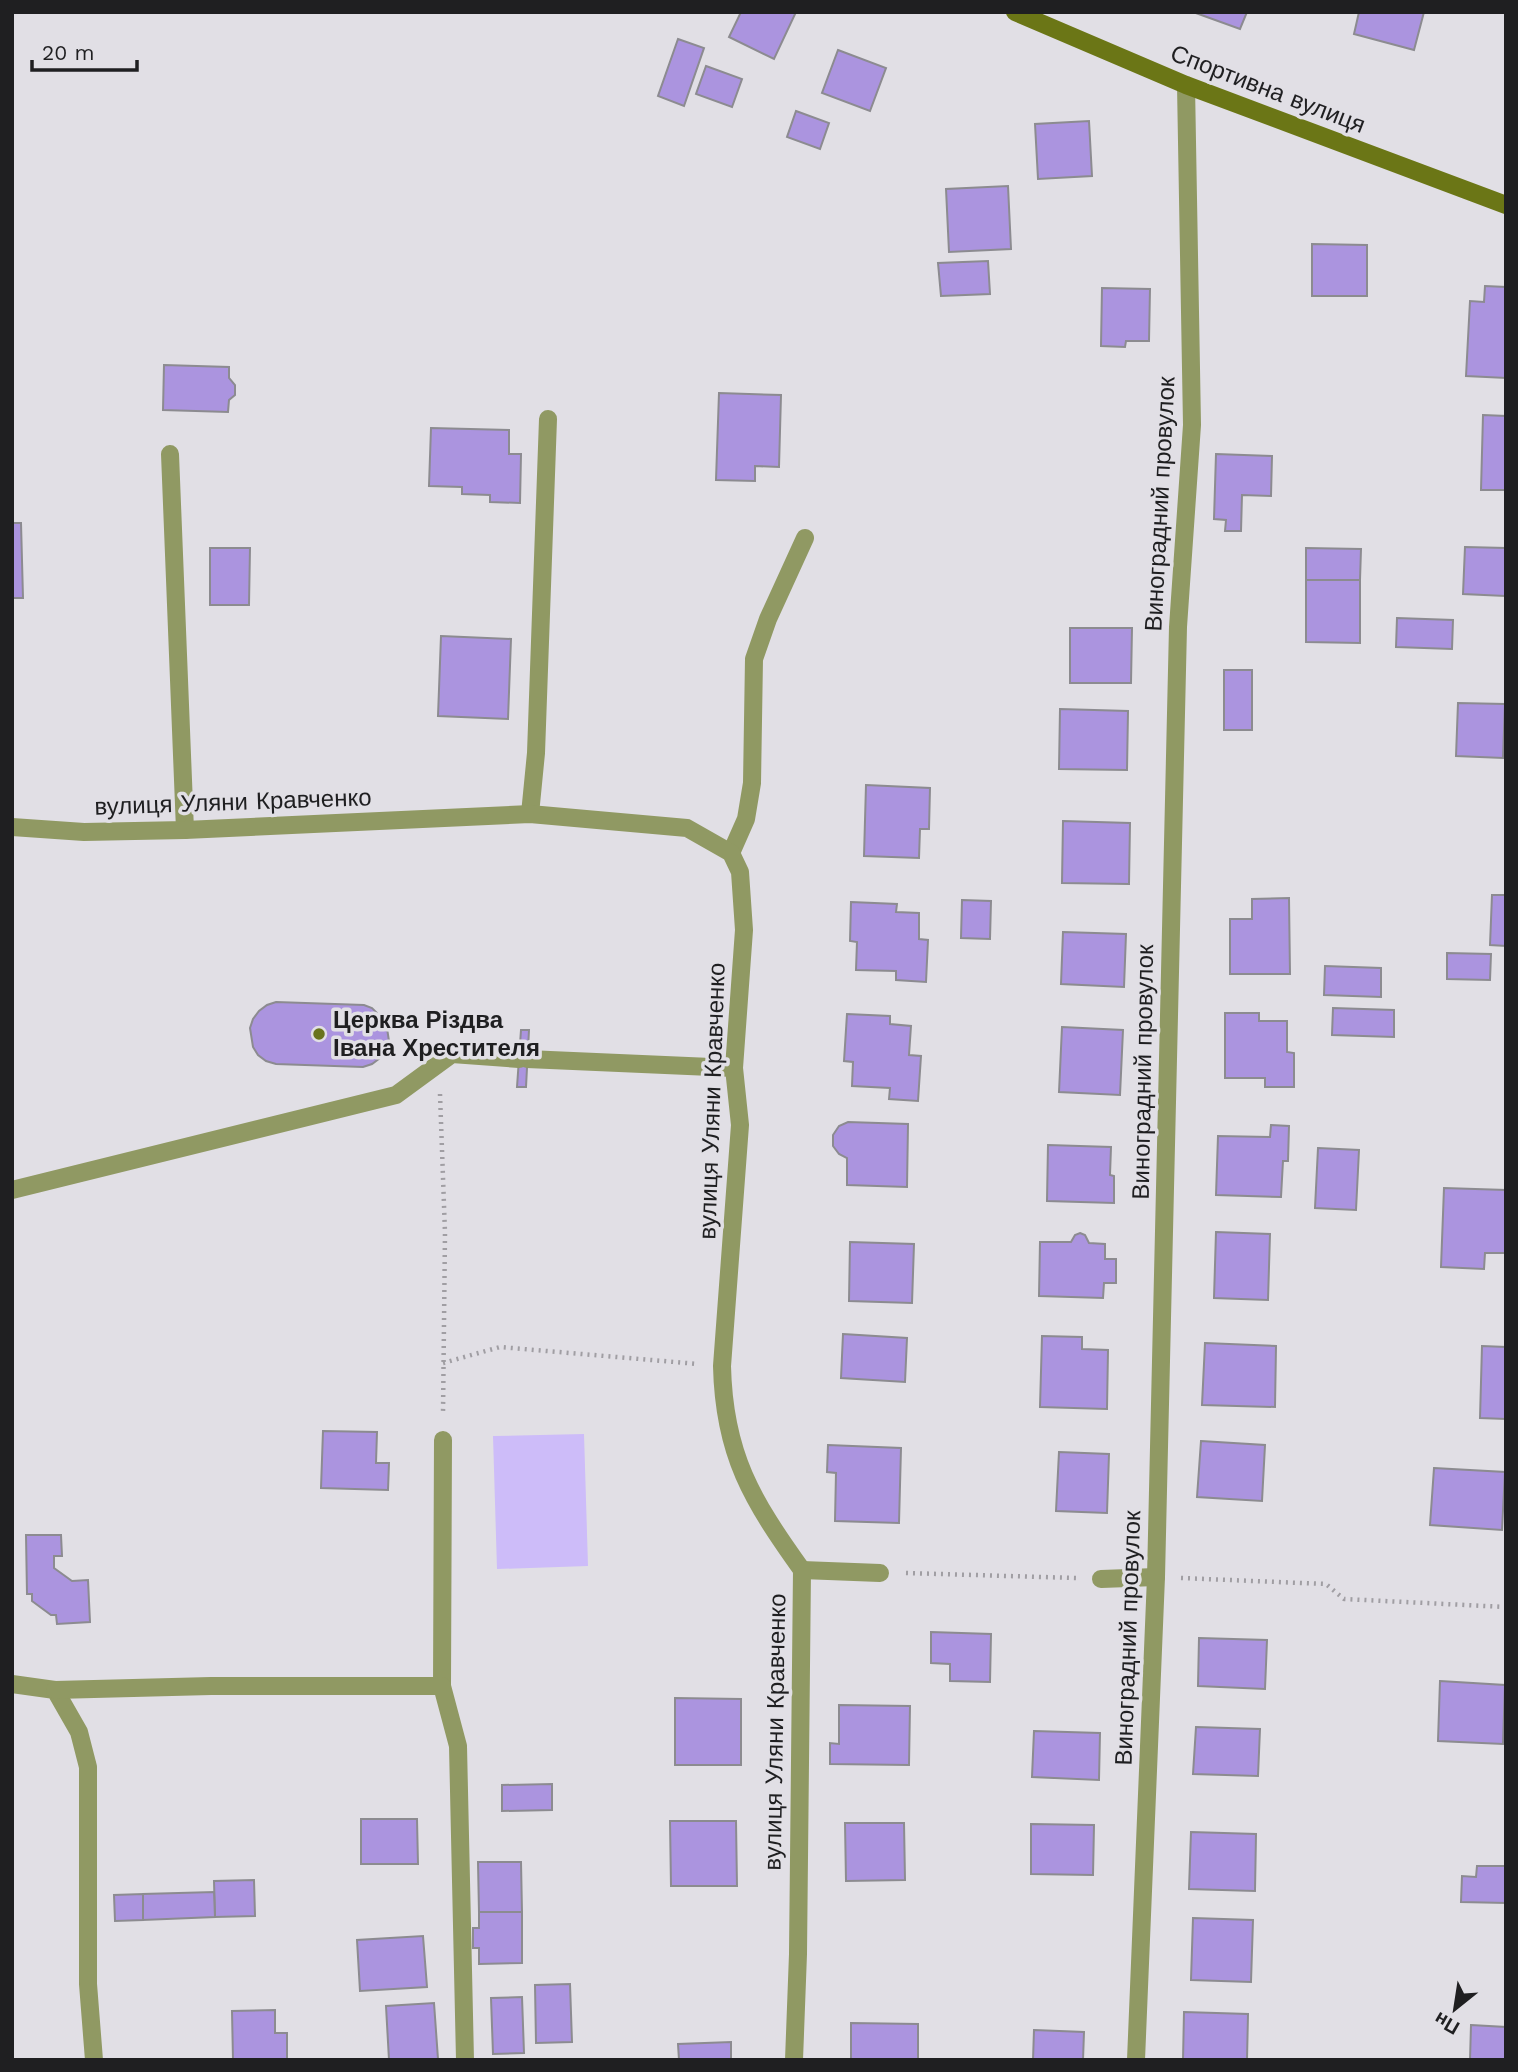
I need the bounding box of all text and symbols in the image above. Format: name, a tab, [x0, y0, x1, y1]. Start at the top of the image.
scale bar	[32, 28, 136, 72]
street label: Спортивна вулиця	[1167, 39, 1369, 139]
text: 20 m	[42, 40, 94, 65]
street label: Виноградний провулок	[1139, 375, 1181, 632]
street label: вулиця Уляни Кравченко	[94, 783, 372, 821]
street label: Виноградний провулок	[1127, 944, 1159, 1200]
street label: вулиця Уляни Кравченко	[693, 962, 731, 1240]
place label: Церква Різдва Івана Хрестителя	[333, 1006, 540, 1062]
marker: Церква Різдва Івана Хрестителя	[311, 1026, 327, 1042]
street label: Виноградний провулок	[1110, 1509, 1146, 1766]
street label: вулиця Уляни Кравченко	[759, 1593, 791, 1871]
north arrow	[1420, 1974, 1490, 2044]
text: Пн	[1430, 2007, 1463, 2040]

